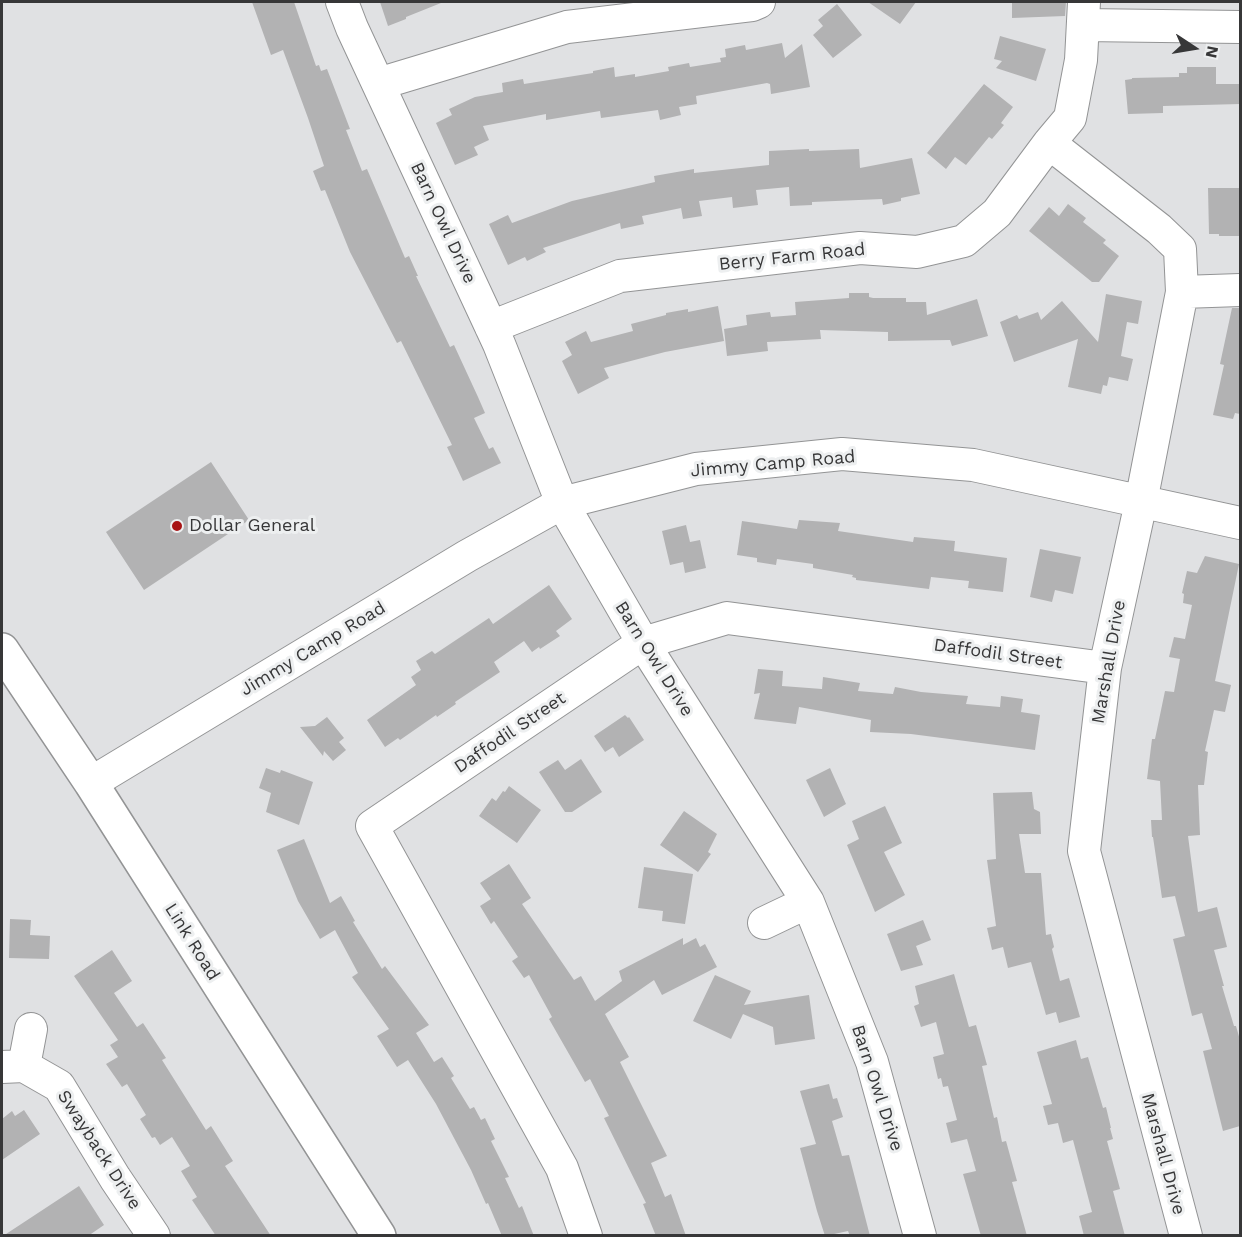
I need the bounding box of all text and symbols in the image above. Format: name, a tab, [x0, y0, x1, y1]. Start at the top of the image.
north arrow	[1164, 18, 1224, 78]
text: N	[1202, 44, 1223, 60]
street label: Barn Owl Drive	[405, 159, 481, 287]
street label: Berry Farm Road	[718, 239, 866, 275]
street label: Jimmy Camp Road	[690, 446, 856, 482]
place label: Dollar General	[189, 515, 315, 537]
marker: Dollar General	[170, 519, 184, 533]
street label: Jimmy Camp Road	[237, 597, 389, 701]
street label: Barn Owl Drive	[610, 598, 698, 720]
street label: Marshall Drive	[1087, 598, 1131, 726]
street label: Daffodil Street	[932, 634, 1064, 674]
street label: Daffodil Street	[450, 688, 570, 778]
street label: Link Road	[160, 899, 224, 985]
street label: Barn Owl Drive	[846, 1022, 908, 1154]
street label: Swayback Drive	[52, 1086, 146, 1214]
street label: Marshall Drive	[1136, 1091, 1190, 1217]

